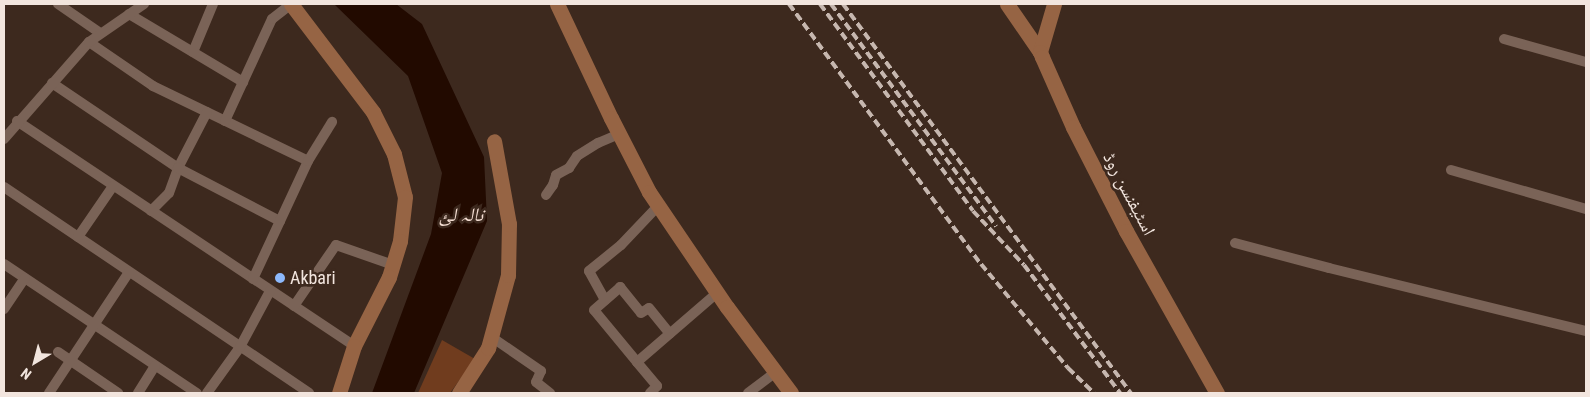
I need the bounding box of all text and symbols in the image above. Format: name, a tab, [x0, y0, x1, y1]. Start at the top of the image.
street label: اسٹیفنسن روڈ	[1098, 149, 1160, 239]
water label: نالہ لئ	[439, 204, 483, 226]
place label: Akbari	[290, 267, 336, 289]
marker: Akbari	[274, 272, 286, 284]
north arrow	[10, 337, 60, 387]
text: N	[18, 365, 34, 383]

